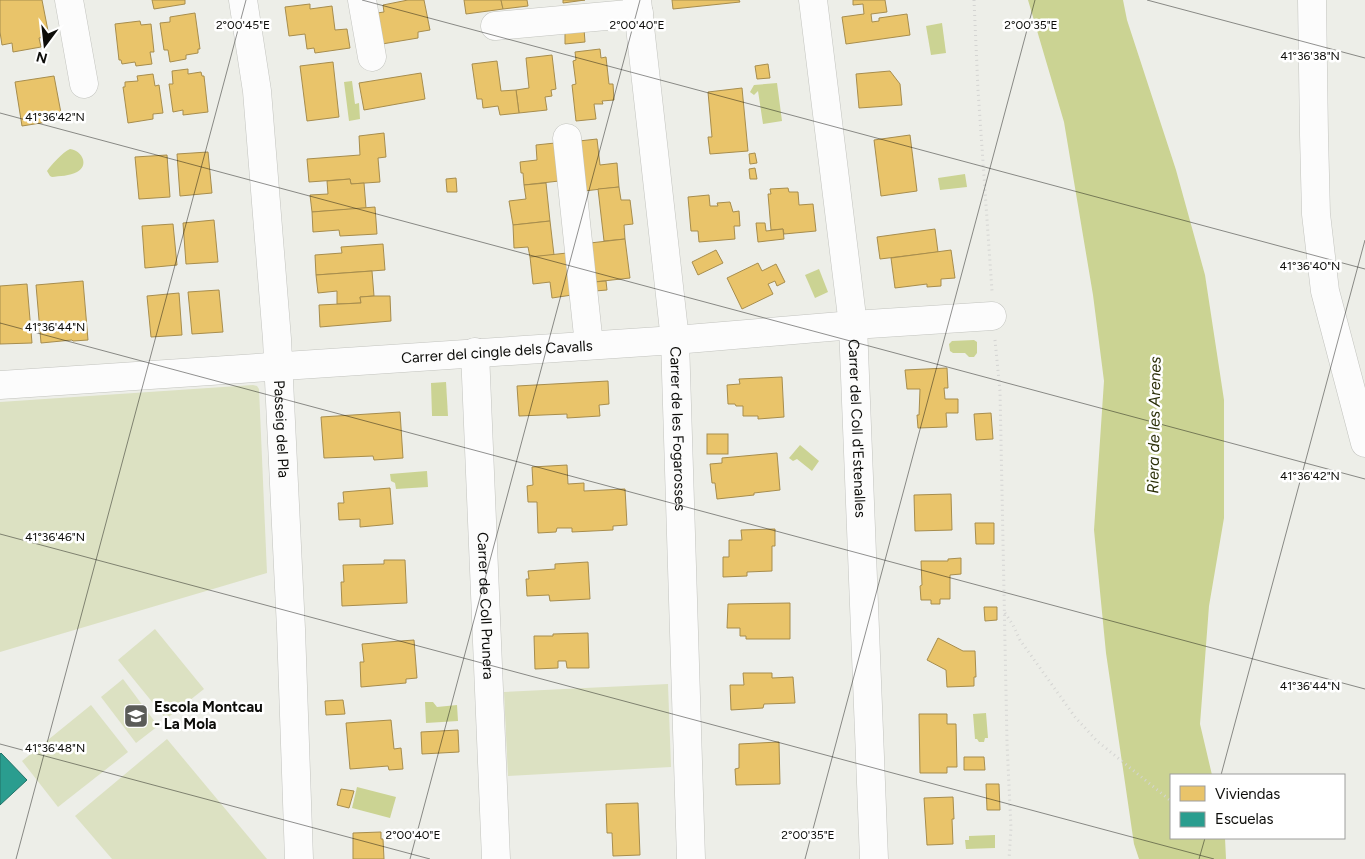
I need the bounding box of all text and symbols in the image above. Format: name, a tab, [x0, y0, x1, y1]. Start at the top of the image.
text: 2°00'45"E	[216, 18, 270, 32]
text: 2°00'40"E	[609, 18, 665, 32]
text: 2°00'35"E	[1004, 18, 1058, 32]
north arrow	[20, 20, 70, 70]
text: N	[34, 47, 49, 67]
text: 41°36'38"N	[1280, 49, 1340, 63]
text: 41°36'42"N	[25, 110, 85, 124]
text: 41°36'40"N	[1280, 259, 1340, 273]
text: 41°36'44"N	[25, 320, 85, 334]
street label: Carrer del cingle dels Cavalls	[400, 337, 593, 367]
street label: Carrer del Coll d'Estenalles	[845, 339, 870, 518]
street label: Carrer de les Fogarosses	[666, 346, 689, 511]
water label: Riera de les Arenes	[1143, 356, 1165, 494]
street label: Passeig del Pla	[270, 380, 293, 478]
text: 41°36'42"N	[1280, 469, 1340, 483]
text: 41°36'46"N	[25, 530, 85, 544]
street label: Carrer de Coll Prunera	[473, 532, 498, 680]
text: 41°36'44"N	[1280, 679, 1340, 693]
place label: Escola Montcau - La Mola	[154, 698, 263, 733]
school or university icon: Escola Montcau - La Mola	[123, 703, 149, 729]
text: 41°36'48"N	[25, 741, 85, 755]
legend	[1170, 774, 1345, 839]
text: Viviendas	[1215, 785, 1280, 803]
text: Escuelas	[1215, 810, 1274, 828]
text: 2°00'40"E	[385, 828, 441, 842]
text: 2°00'35"E	[781, 828, 835, 842]

